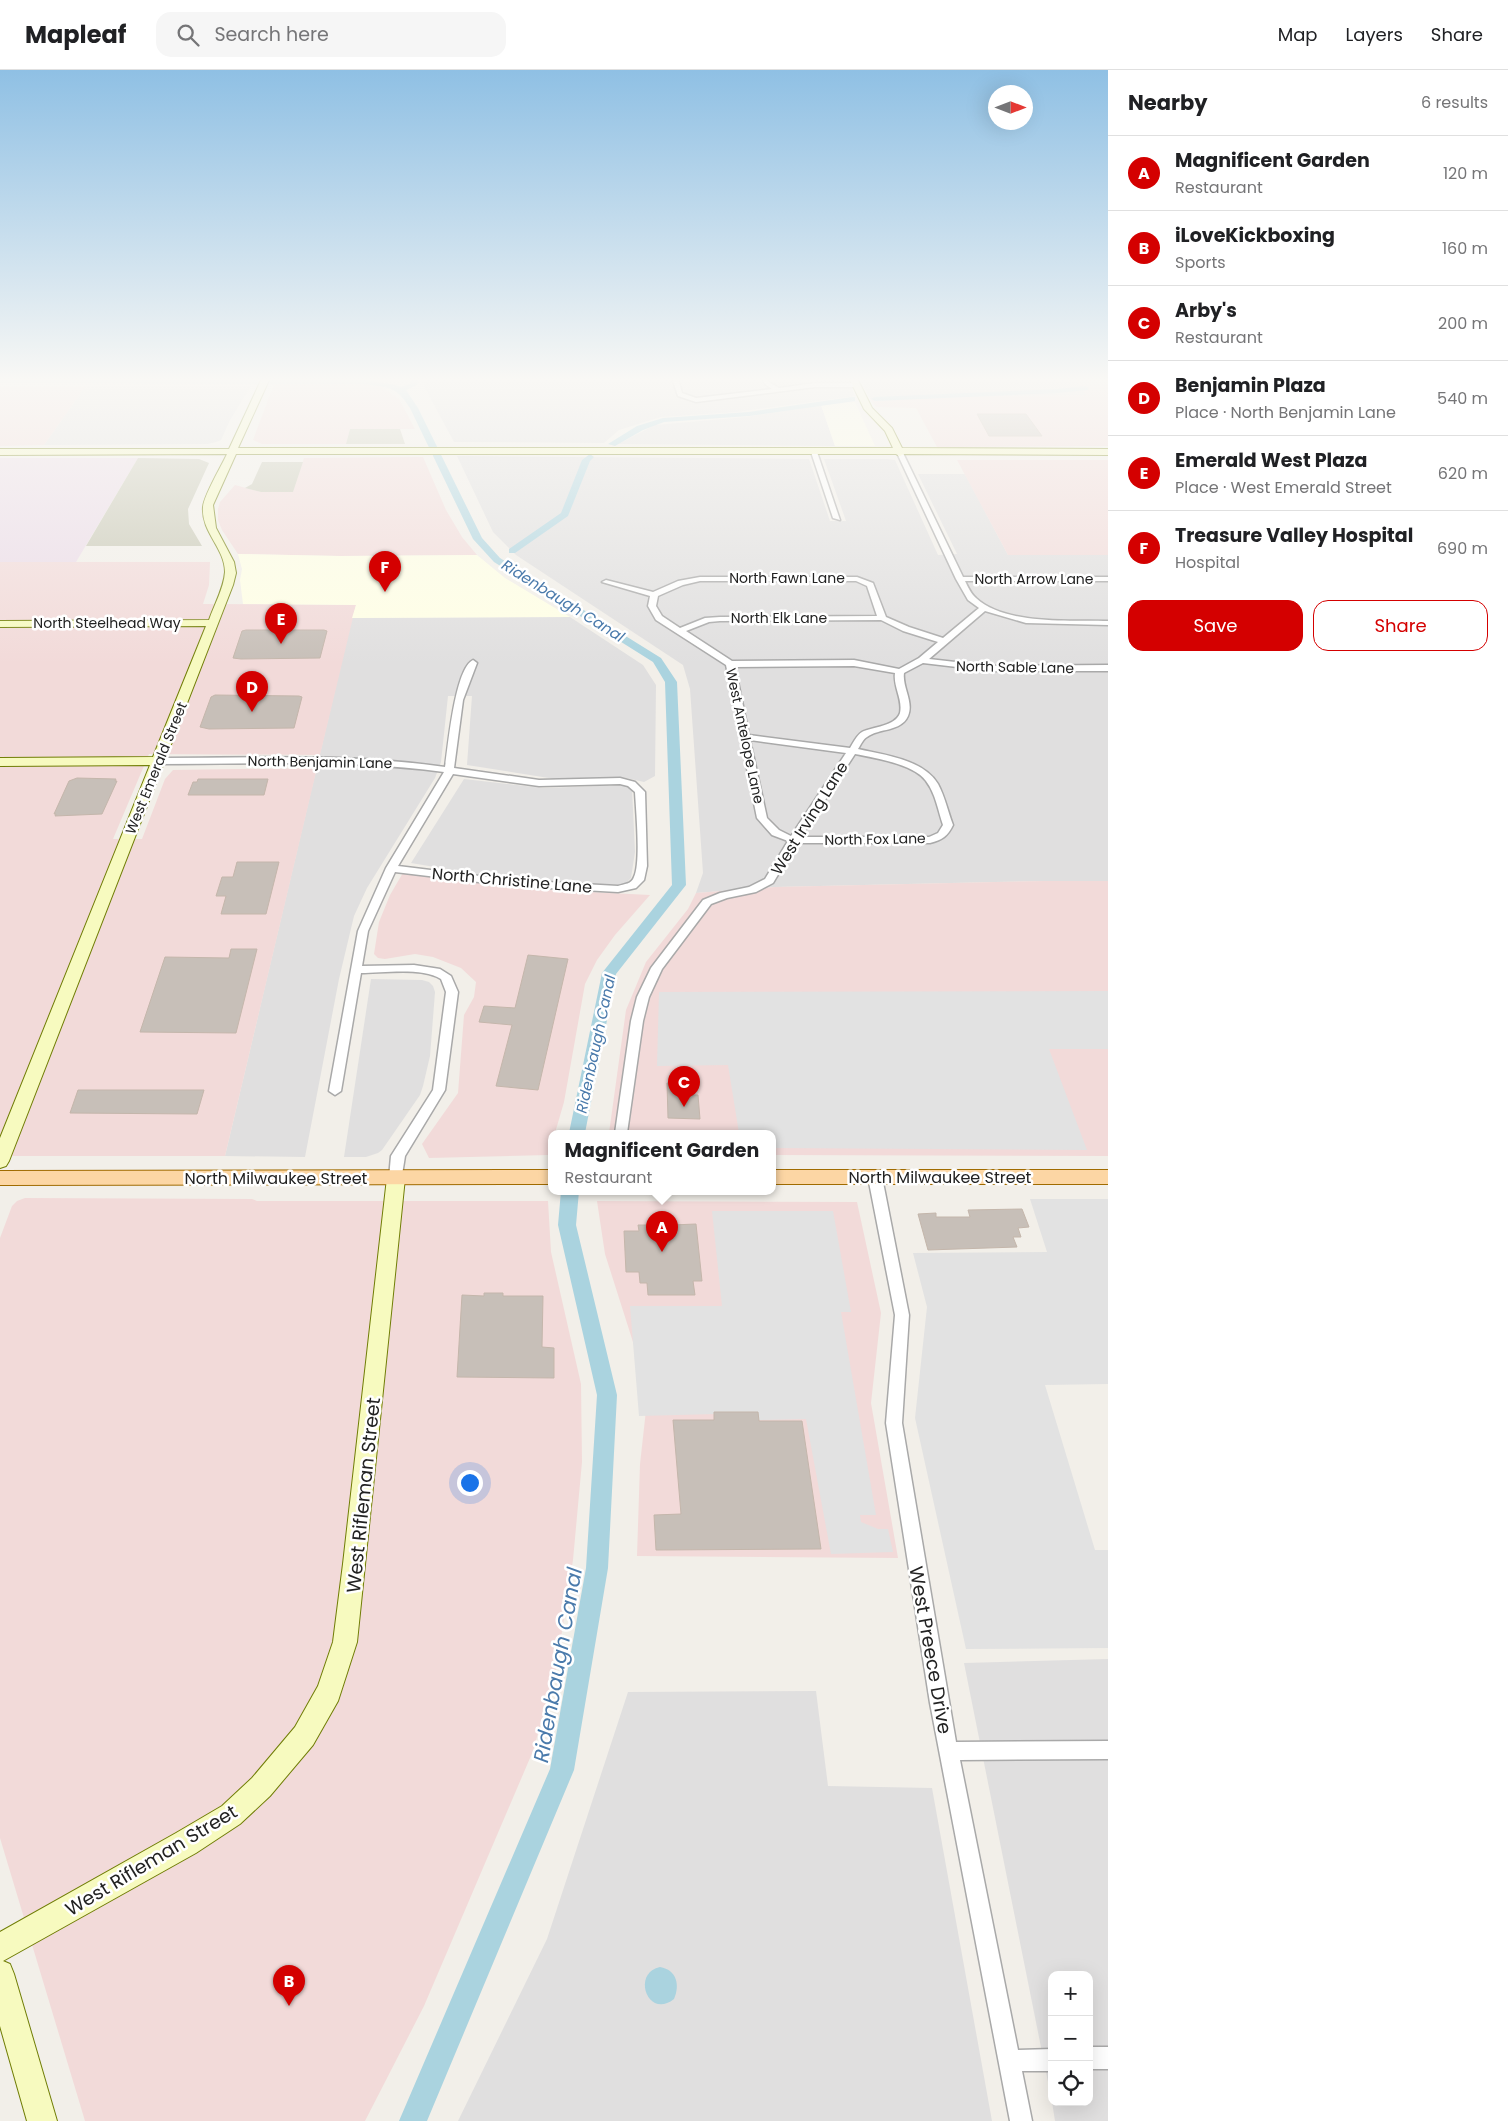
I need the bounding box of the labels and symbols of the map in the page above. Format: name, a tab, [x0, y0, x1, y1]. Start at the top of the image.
north arrow	[988, 85, 1033, 130]
pin: F	[369, 551, 401, 592]
water label: Ridenbaugh Canal	[498, 554, 629, 647]
street label: North Fawn Lane	[729, 568, 845, 588]
street label: North Arrow Lane	[974, 569, 1094, 589]
pin: E	[265, 603, 297, 644]
street label: North Elk Lane	[731, 608, 828, 628]
street label: North Steelhead Way	[33, 613, 181, 633]
street label: North Sable Lane	[956, 656, 1074, 678]
street label: West Antelope Lane	[721, 666, 769, 806]
pin: D	[236, 671, 268, 712]
street label: West Emerald Street	[120, 699, 192, 837]
street label: North Benjamin Lane	[247, 751, 393, 773]
street label: West Irving Lane	[765, 757, 854, 879]
street label: North Fox Lane	[824, 828, 926, 850]
street label: North Christine Lane	[431, 862, 593, 899]
water label: Ridenbaugh Canal	[571, 972, 621, 1115]
pin: C	[668, 1066, 700, 1107]
street label: North Milwaukee Street	[849, 1166, 1032, 1189]
street label: North Milwaukee Street	[185, 1167, 368, 1190]
pin: A	[646, 1211, 678, 1252]
street label: West Rifleman Street	[340, 1396, 387, 1594]
your location	[457, 1470, 483, 1496]
water label: Ridenbaugh Canal	[526, 1564, 589, 1765]
street label: West Preece Drive	[902, 1564, 959, 1736]
street label: West Rifleman Street	[60, 1798, 242, 1923]
pin: B	[273, 1965, 305, 2006]

